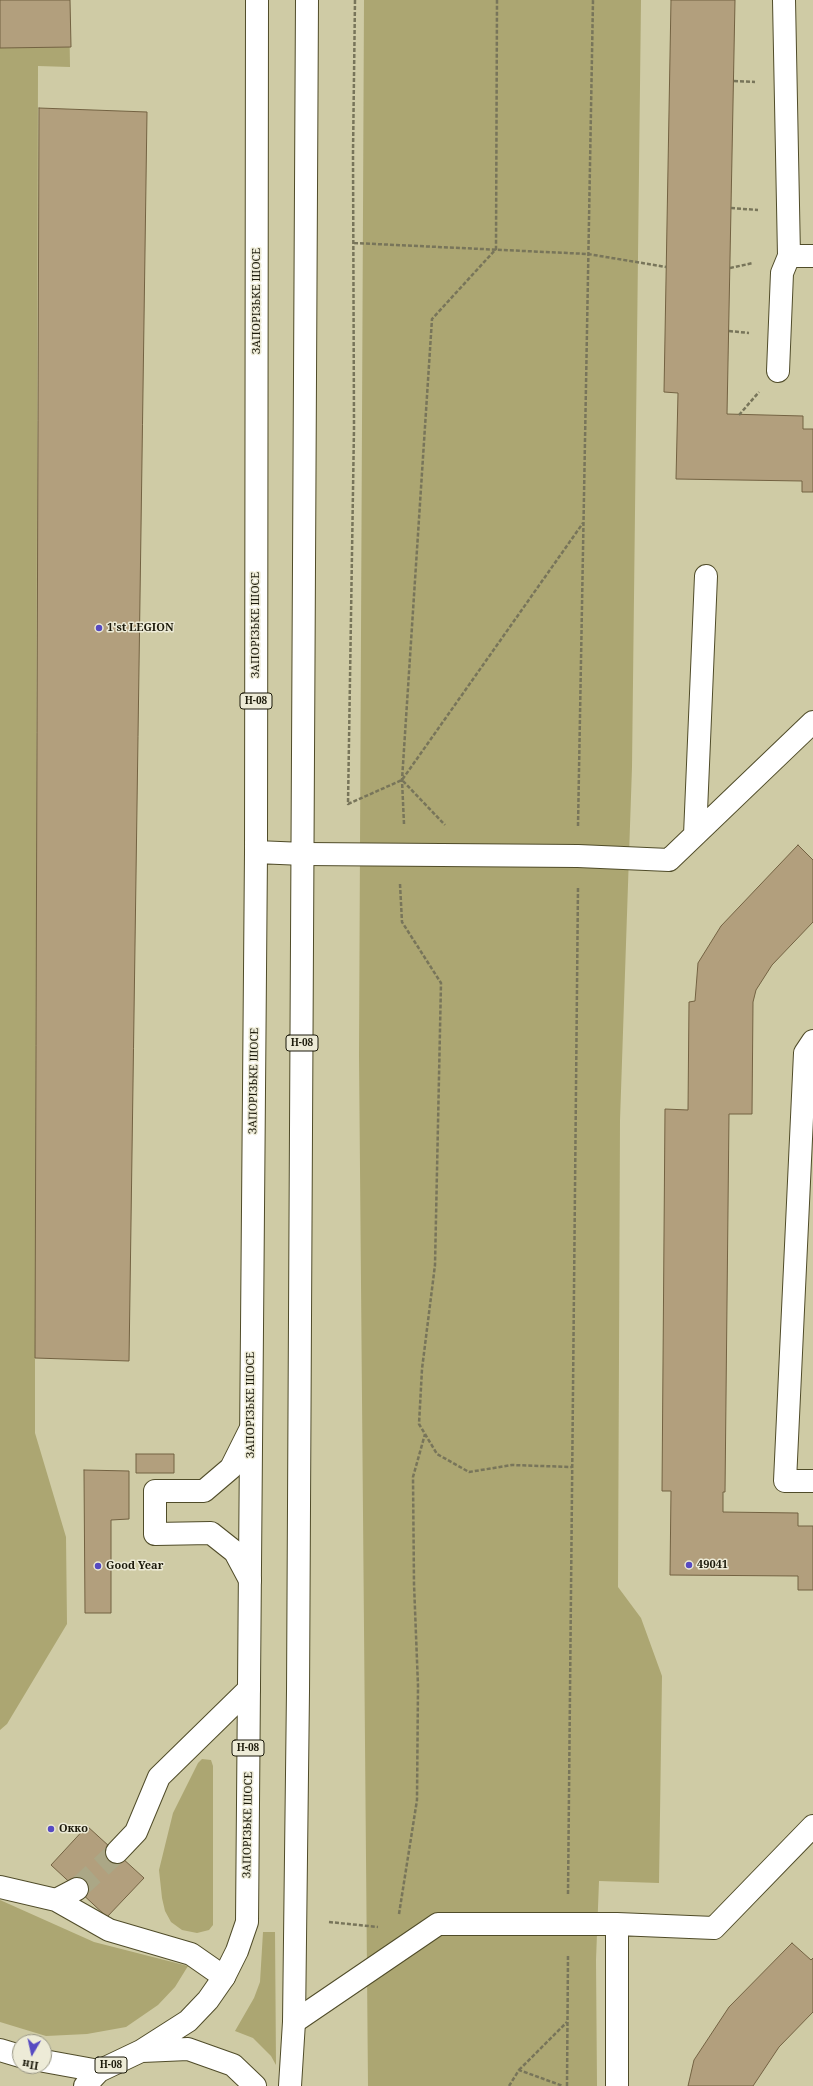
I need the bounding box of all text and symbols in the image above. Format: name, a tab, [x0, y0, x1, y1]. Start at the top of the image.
street label: ЗАПОРІЗЬКЕ ШОСЕ	[250, 248, 264, 354]
street label: ЗАПОРІЗЬКЕ ШОСЕ	[249, 572, 263, 678]
place label: 1'st LEGION	[107, 621, 174, 635]
marker: 1'st LEGION	[94, 623, 104, 633]
road number: Н-08	[240, 693, 272, 709]
street label: ЗАПОРІЗЬКЕ ШОСЕ	[246, 1028, 262, 1134]
road number: Н-08	[286, 1035, 318, 1051]
street label: ЗАПОРІЗЬКЕ ШОСЕ	[244, 1352, 258, 1458]
place label: 49041	[697, 1558, 728, 1572]
place label: Good Year	[106, 1559, 163, 1573]
marker: 49041	[684, 1560, 694, 1570]
marker: Good Year	[93, 1561, 103, 1571]
road number: Н-08	[232, 1740, 264, 1756]
street label: ЗАПОРІЗЬКЕ ШОСЕ	[240, 1772, 256, 1878]
place label: Окко	[59, 1822, 88, 1836]
marker: Окко	[46, 1824, 56, 1834]
north arrow	[12, 2034, 52, 2074]
text: Пн	[21, 2057, 39, 2074]
road number: Н-08	[95, 2057, 127, 2073]

